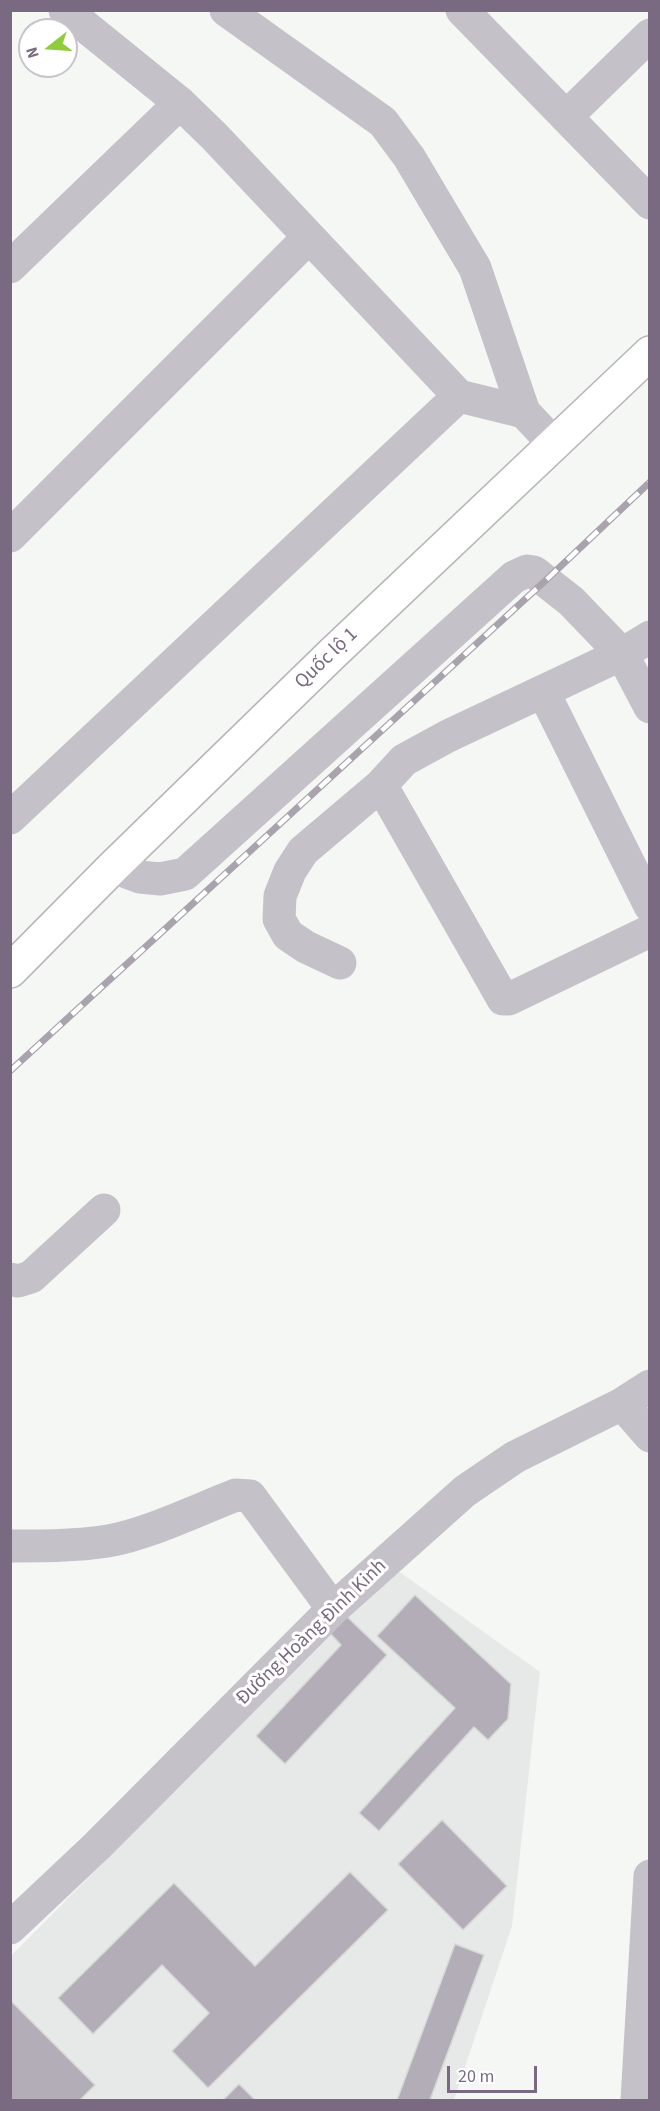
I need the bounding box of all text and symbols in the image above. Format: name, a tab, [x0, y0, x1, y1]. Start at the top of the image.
north arrow	[18, 18, 78, 78]
text: N	[21, 44, 45, 61]
street label: Quốc lộ 1	[291, 623, 363, 695]
street label: Đường Hoàng Đình Kinh	[232, 1555, 392, 1711]
scale bar	[450, 2054, 540, 2092]
text: 20 m	[458, 2064, 494, 2089]

